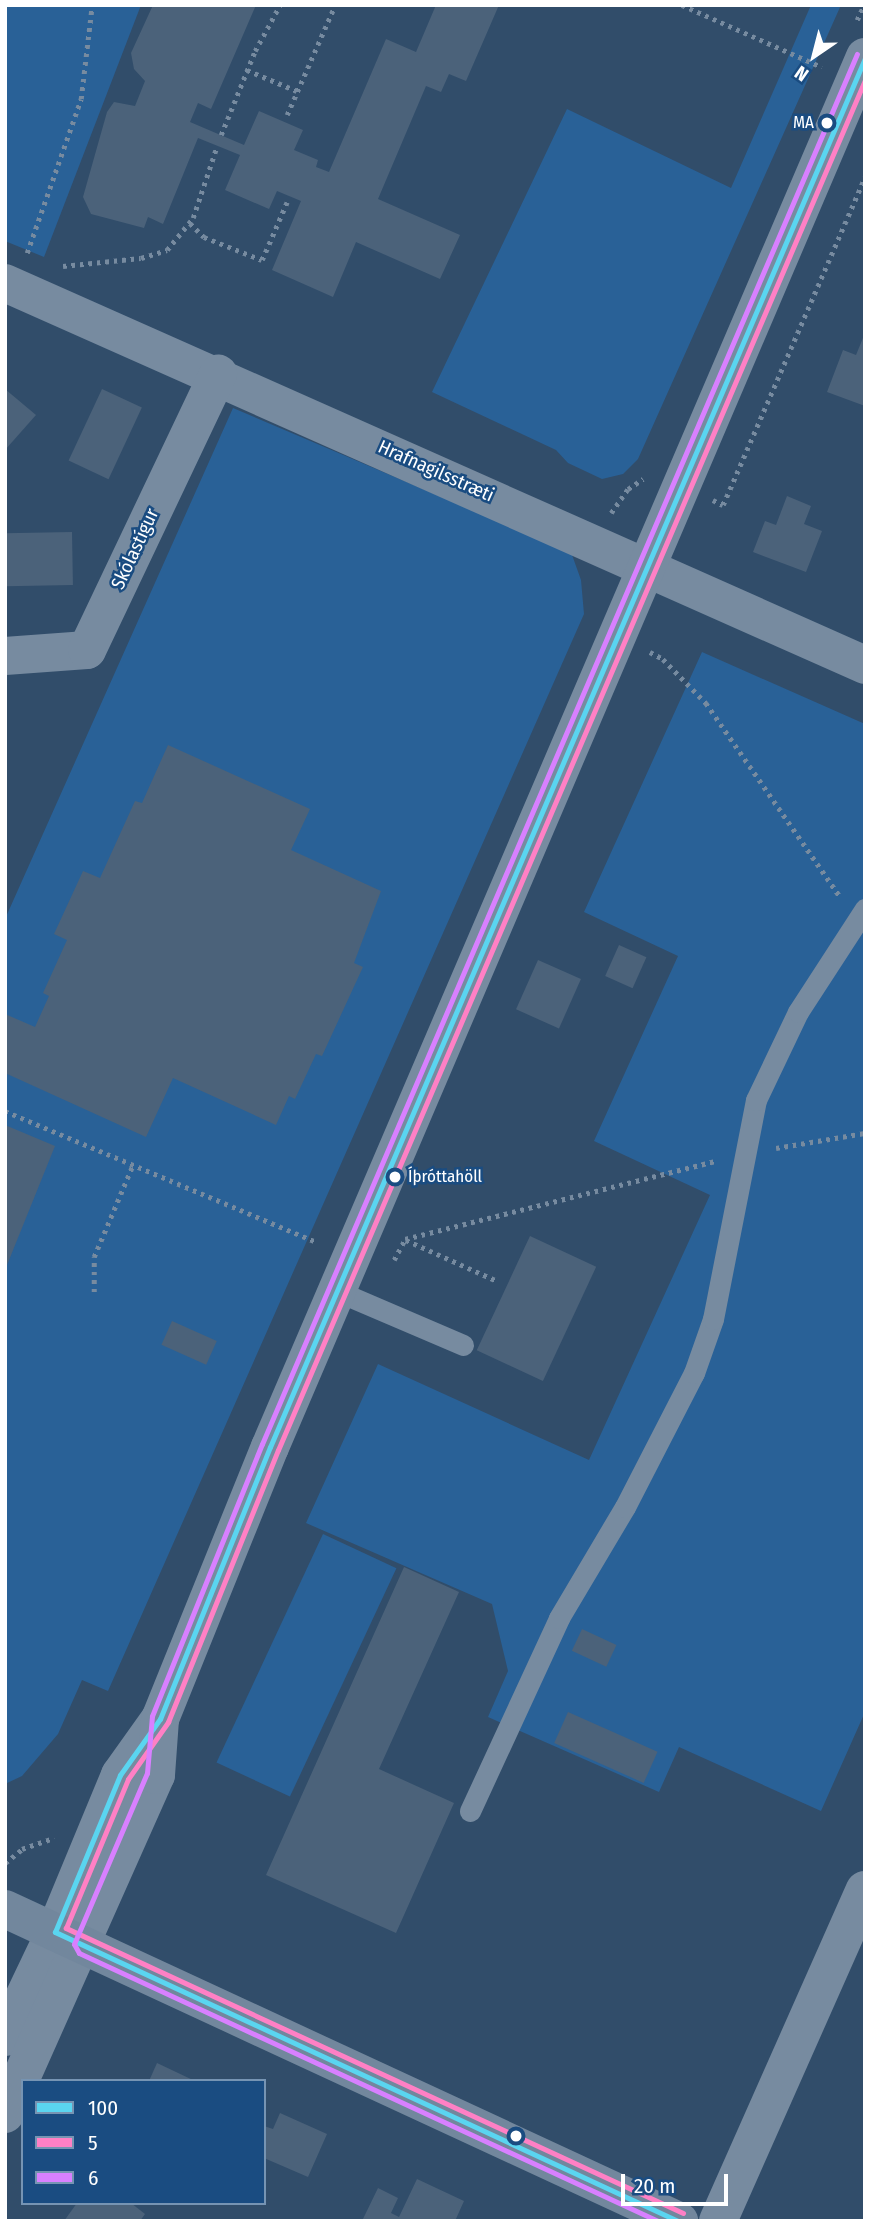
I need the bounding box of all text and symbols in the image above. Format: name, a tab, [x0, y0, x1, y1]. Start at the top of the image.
north arrow	[779, 21, 849, 91]
text: N	[790, 61, 813, 86]
place label: MA	[793, 113, 814, 133]
marker: MA	[820, 116, 834, 130]
street label: Hrafnagilsstræti	[375, 435, 497, 507]
street label: Skólastígur	[106, 505, 164, 593]
place label: Íþróttahöll	[408, 1167, 482, 1187]
marker: Íþróttahöll	[388, 1170, 402, 1184]
legend	[21, 2079, 266, 2205]
text: 100	[88, 2095, 118, 2121]
unlabelled marker	[509, 2129, 523, 2143]
text: 5	[88, 2130, 98, 2156]
scale bar	[625, 2160, 732, 2204]
text: 6	[88, 2165, 98, 2191]
text: 20 m	[634, 2173, 675, 2199]

